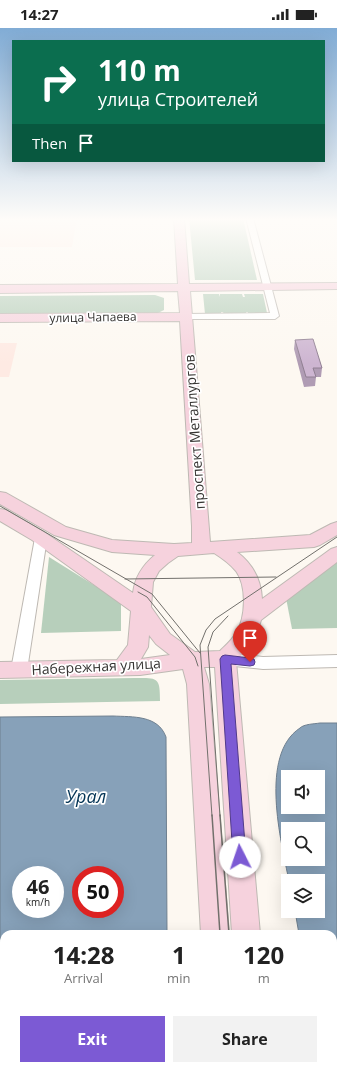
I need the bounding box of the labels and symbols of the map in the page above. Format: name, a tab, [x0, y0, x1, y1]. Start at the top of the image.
street label: улица Чапаева	[49, 308, 137, 326]
street label: проспект Металлургов	[179, 354, 209, 510]
pin	[233, 621, 267, 662]
street label: Набережная улица	[31, 653, 161, 679]
water label: Урал	[65, 784, 107, 808]
position arrow	[219, 836, 261, 878]
speed limit sign: 50	[72, 866, 124, 918]

